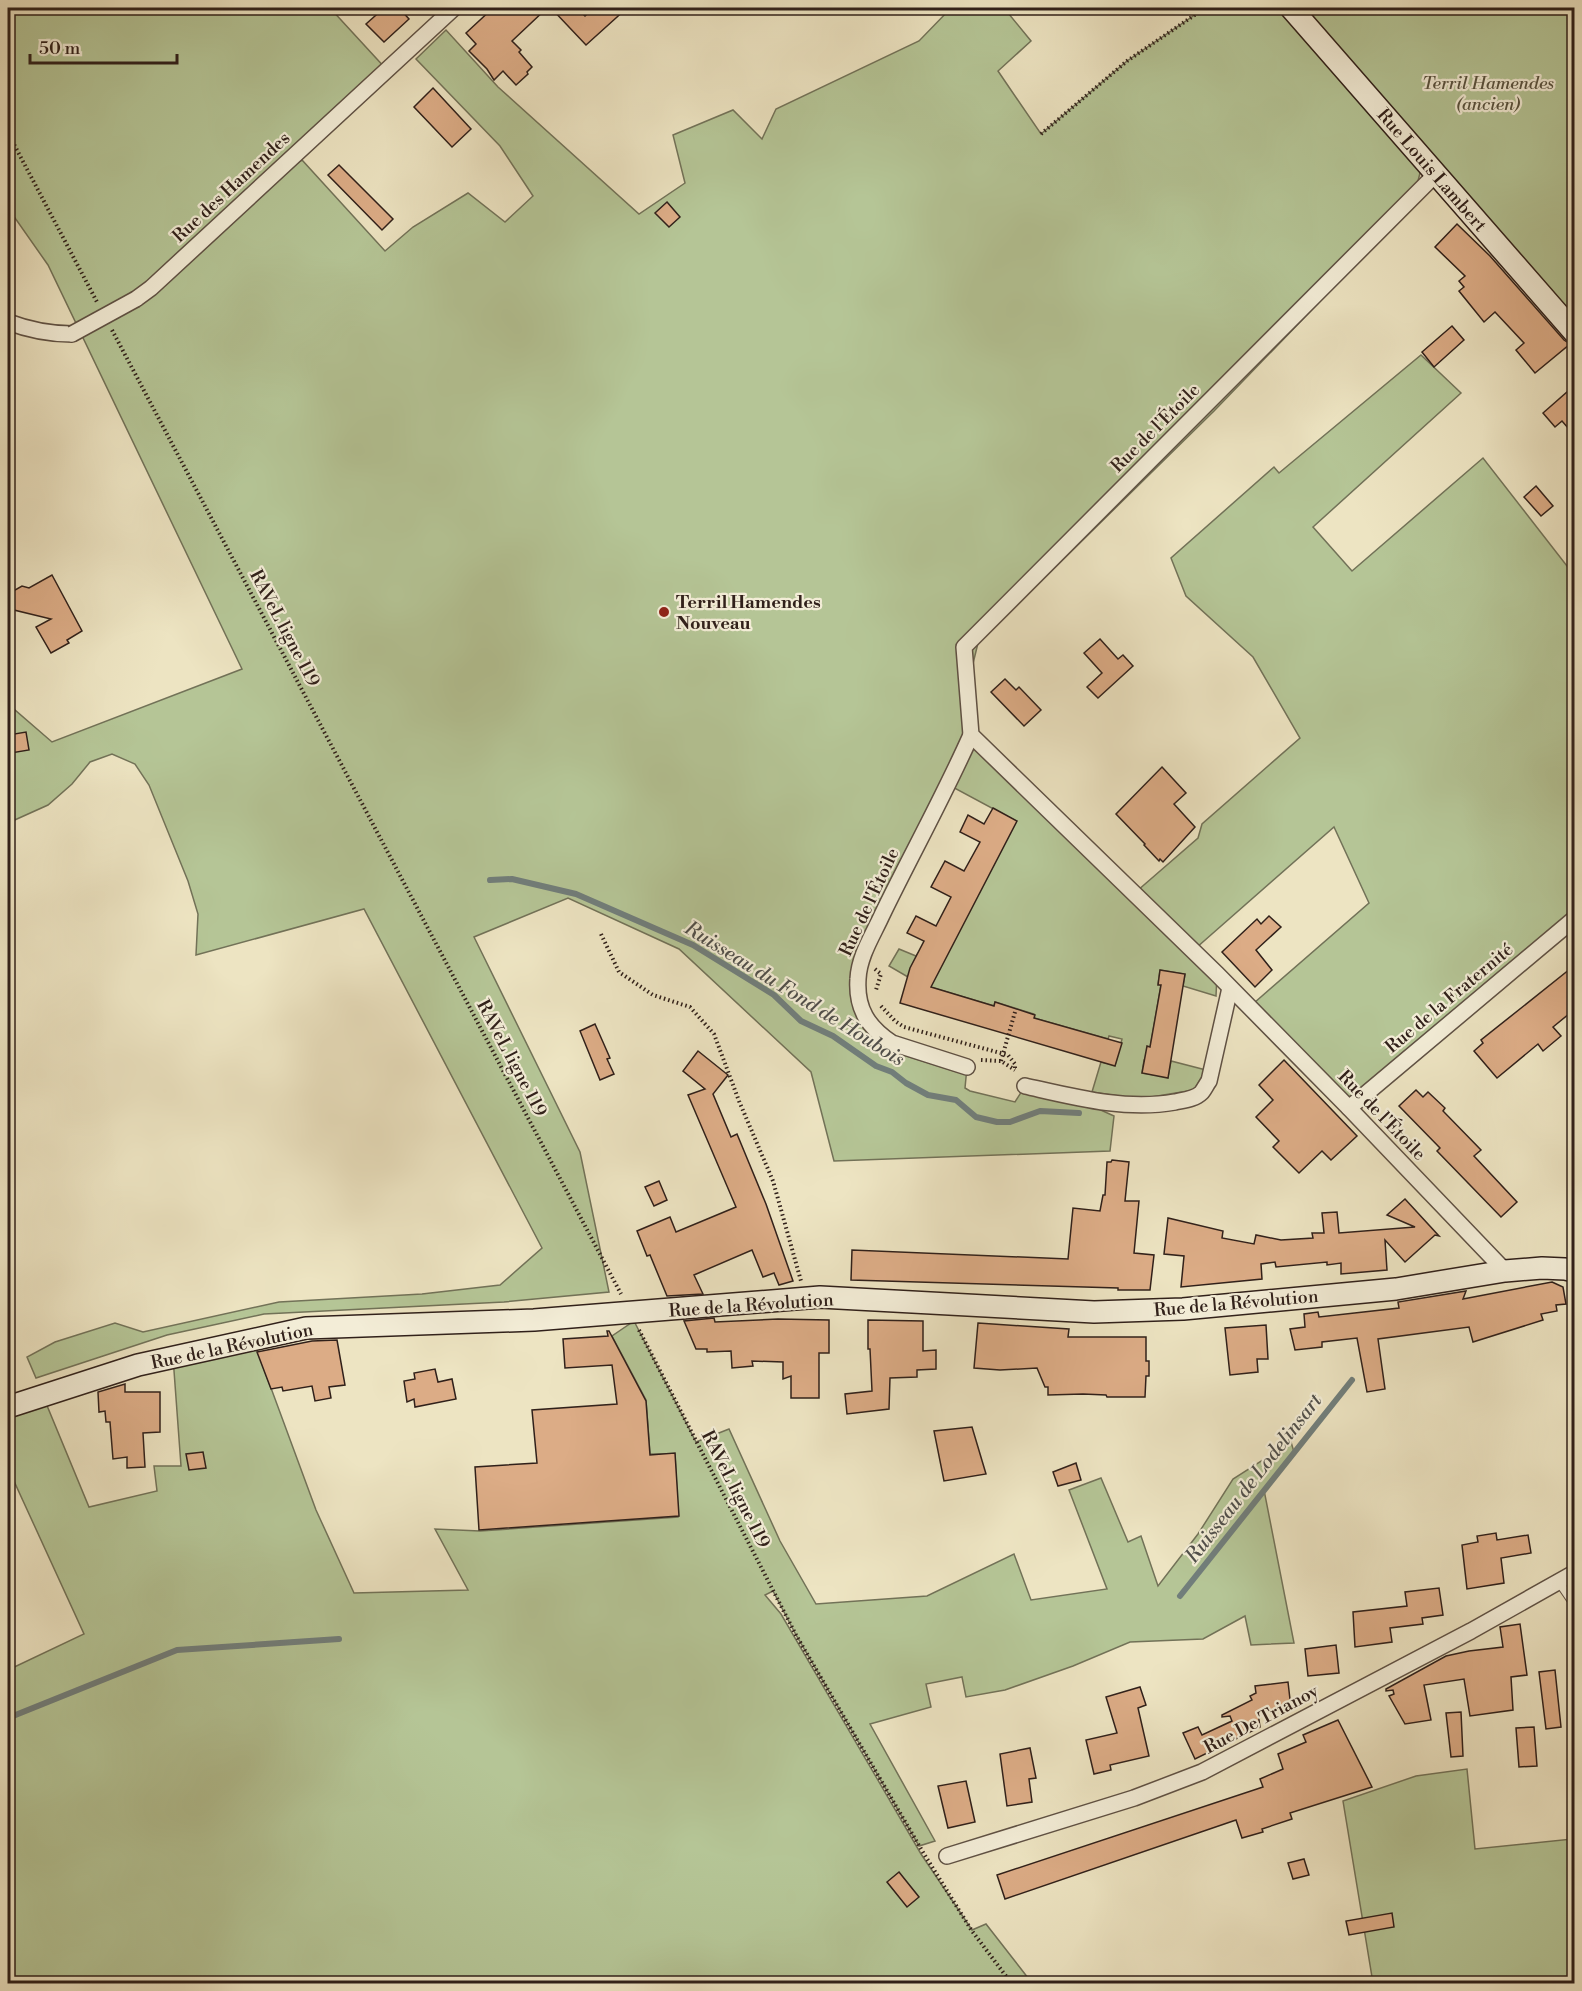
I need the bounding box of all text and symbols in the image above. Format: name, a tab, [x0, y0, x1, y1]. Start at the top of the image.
scale bar	[30, 27, 177, 65]
text: 50 m	[39, 37, 81, 60]
park label: Terril Hamendes (ancien)	[1422, 72, 1554, 116]
street label: Rue Louis Lambert	[1372, 104, 1492, 237]
street label: Rue des Hamendes	[168, 127, 295, 248]
street label: Rue de l'Étoile	[1106, 379, 1205, 478]
street label: RAVeL ligne 119	[244, 566, 325, 691]
place label: Terril Hamendes Nouveau	[676, 591, 821, 635]
marker: Terril Hamendes Nouveau	[657, 605, 671, 619]
street label: Rue de l'Étoile	[834, 844, 905, 960]
water label: Ruisseau du Fond de Houbois	[679, 916, 909, 1073]
street label: Rue de la Fraternité	[1381, 938, 1518, 1059]
street label: RAVeL ligne 119	[471, 996, 552, 1121]
street label: Rue de l'Étoile	[1333, 1065, 1431, 1165]
street label: Rue de la Révolution	[1153, 1285, 1320, 1322]
street label: Rue de la Révolution	[668, 1288, 835, 1323]
street label: Rue de la Révolution	[149, 1318, 316, 1375]
water label: Ruisseau de Lodelinsart	[1180, 1389, 1328, 1569]
street label: RAVeL ligne 119	[696, 1427, 775, 1552]
street label: Rue De Trianoy	[1200, 1679, 1323, 1759]

